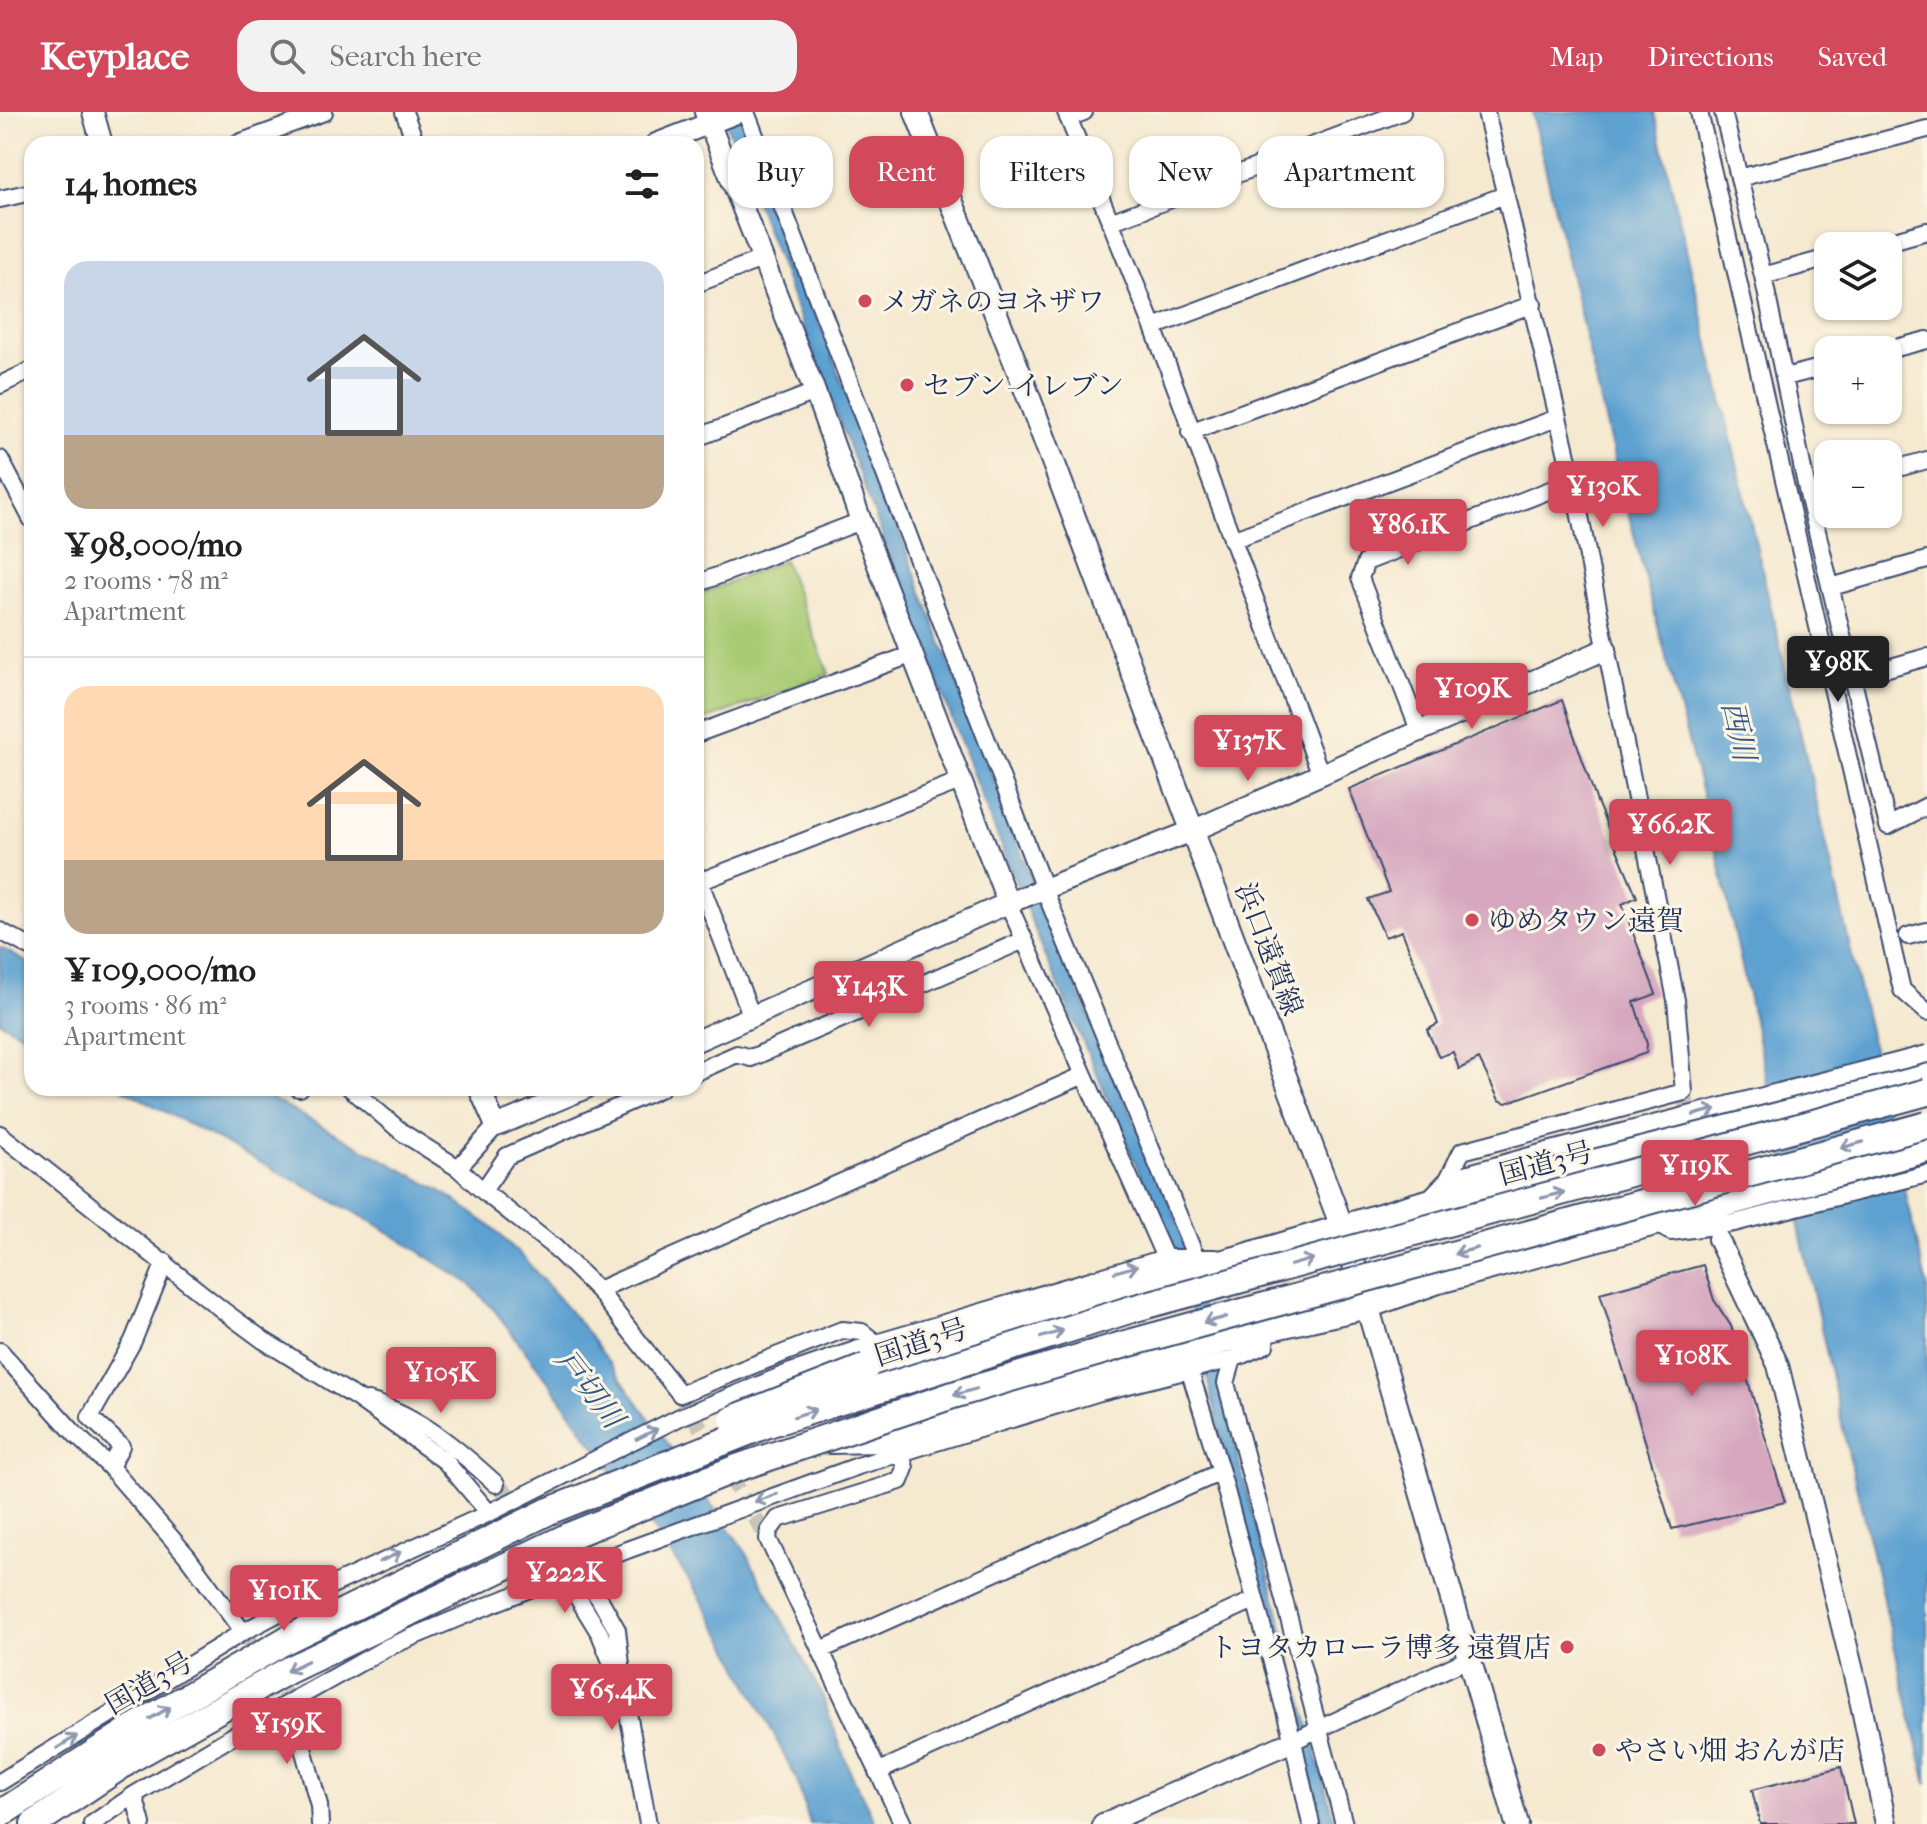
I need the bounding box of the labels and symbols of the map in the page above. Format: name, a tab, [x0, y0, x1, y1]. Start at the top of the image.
place label: メガネのヨネザワ	[881, 285, 1105, 318]
marker: メガネのヨネザワ	[856, 292, 874, 310]
place label: セブン-イレブン	[923, 369, 1124, 402]
marker: セブン-イレブン	[898, 376, 916, 394]
pin: ¥130K	[1547, 461, 1659, 529]
pin: ¥86.1K	[1343, 499, 1473, 567]
pin: ¥98K	[1791, 636, 1885, 704]
pin: ¥109K	[1416, 663, 1528, 731]
water label: 西川	[1714, 698, 1762, 767]
pin: ¥137K	[1192, 715, 1304, 783]
pin: ¥66.2K	[1605, 799, 1735, 867]
street label: 浜口遠賀線	[1229, 878, 1309, 1020]
place label: ゆめタウン遠賀	[1488, 904, 1684, 937]
marker: ゆめタウン遠賀	[1463, 911, 1481, 929]
pin: ¥143K	[813, 961, 925, 1029]
one-way arrow	[1691, 1103, 1717, 1118]
street label: 国道3号	[1496, 1135, 1596, 1191]
one-way arrow	[1839, 1139, 1865, 1154]
pin: ¥119K	[1639, 1140, 1751, 1208]
one-way arrow	[1540, 1186, 1566, 1201]
one-way arrow	[1453, 1244, 1479, 1259]
one-way arrow	[1289, 1254, 1315, 1269]
one-way arrow	[1112, 1261, 1138, 1276]
street label: 国道3号	[870, 1312, 972, 1372]
one-way arrow	[1203, 1313, 1229, 1328]
one-way arrow	[1039, 1326, 1065, 1341]
pin: ¥108K	[1636, 1330, 1748, 1398]
water label: 戸切川	[548, 1343, 632, 1438]
pin: ¥105K	[385, 1347, 497, 1415]
one-way arrow	[953, 1385, 979, 1400]
one-way arrow	[792, 1404, 817, 1419]
one-way arrow	[635, 1426, 659, 1442]
one-way arrow	[755, 1492, 779, 1506]
pin: ¥222K	[509, 1547, 621, 1615]
one-way arrow	[377, 1549, 401, 1564]
pin: ¥101K	[228, 1565, 340, 1633]
place label: トヨタカローラ博多 遠賀店	[1209, 1631, 1551, 1664]
marker: トヨタカローラ博多 遠賀店	[1558, 1638, 1576, 1656]
street label: 国道3号	[99, 1645, 199, 1721]
one-way arrow	[285, 1659, 309, 1674]
pin: ¥65.4K	[547, 1664, 677, 1732]
pin: ¥159K	[231, 1698, 343, 1766]
one-way arrow	[148, 1704, 171, 1720]
one-way arrow	[55, 1733, 78, 1749]
place label: やさい畑 おんが店	[1615, 1734, 1845, 1767]
marker: やさい畑 おんが店	[1590, 1741, 1608, 1759]

